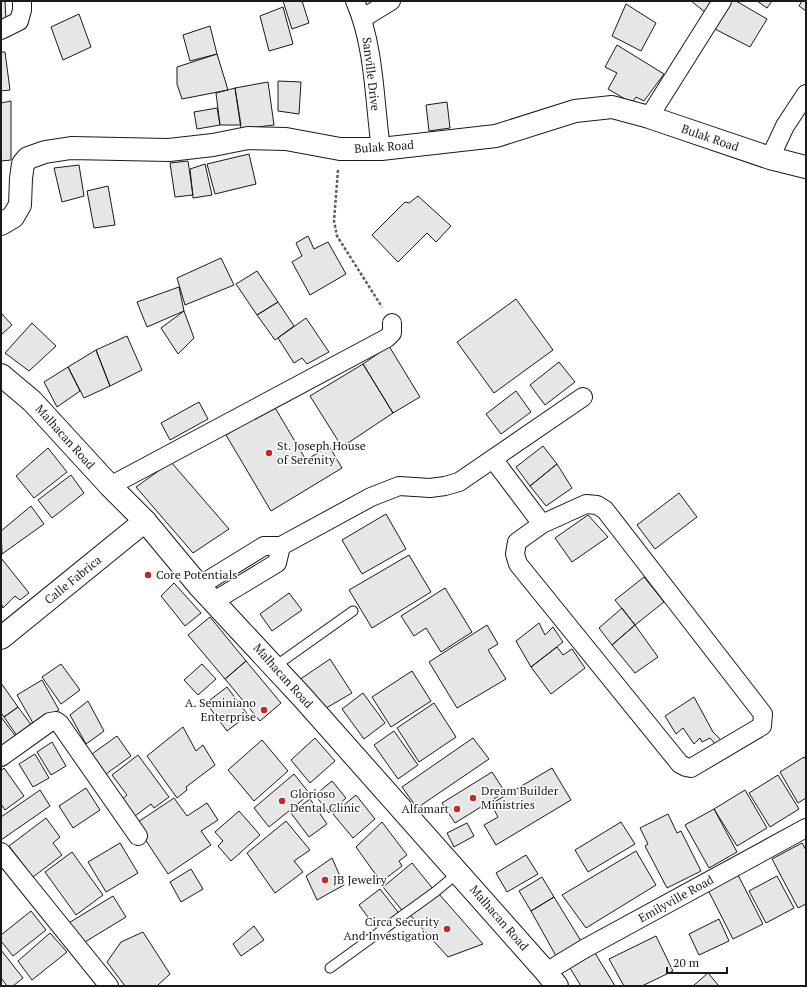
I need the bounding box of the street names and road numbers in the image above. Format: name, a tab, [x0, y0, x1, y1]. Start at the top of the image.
street label: Sanville Drive	[360, 36, 383, 112]
street label: Bulak Road	[679, 121, 741, 154]
street label: Bulak Road	[354, 137, 415, 156]
street label: Malhacan Road	[32, 401, 98, 472]
street label: Calle Fabrica	[41, 552, 104, 607]
street label: Malhacan Road	[250, 640, 316, 711]
street label: Emilyville Road	[636, 872, 716, 925]
street label: Malhacan Road	[467, 882, 532, 954]

